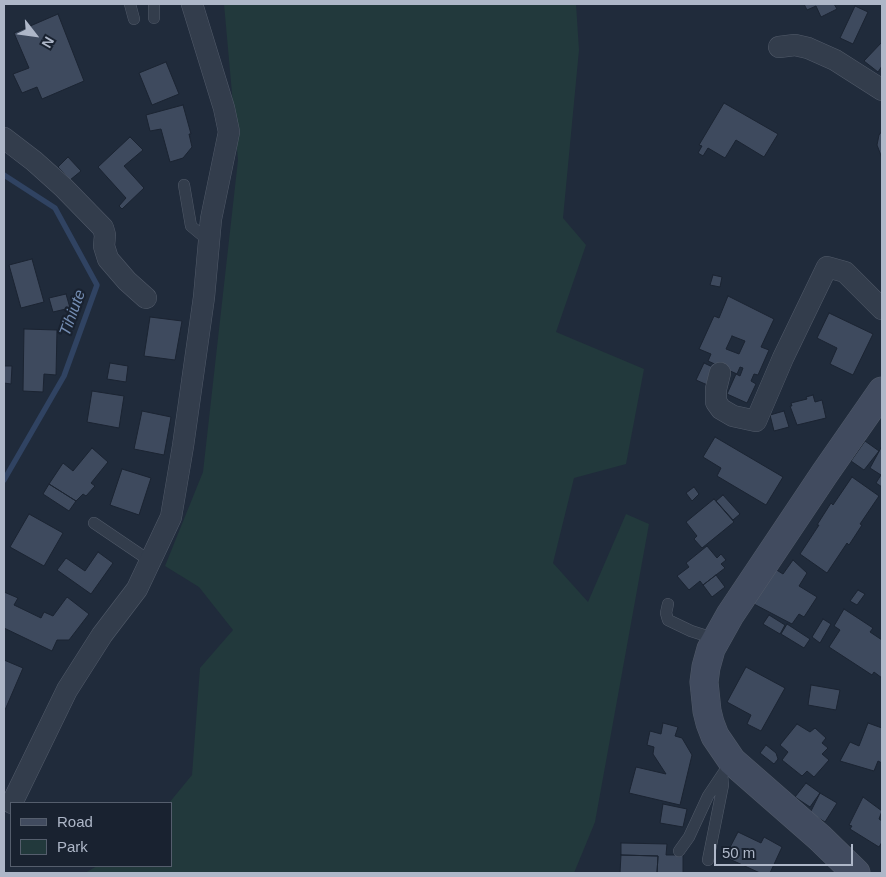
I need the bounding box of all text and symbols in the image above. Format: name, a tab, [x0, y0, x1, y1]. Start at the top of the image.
north arrow	[10, 10, 60, 60]
text: N	[39, 34, 57, 51]
water label: Tihiute	[56, 287, 90, 339]
legend	[10, 802, 172, 867]
text: Road	[57, 813, 93, 830]
scale bar	[716, 834, 855, 866]
text: Park	[57, 838, 88, 855]
text: 50 m	[722, 844, 755, 861]

